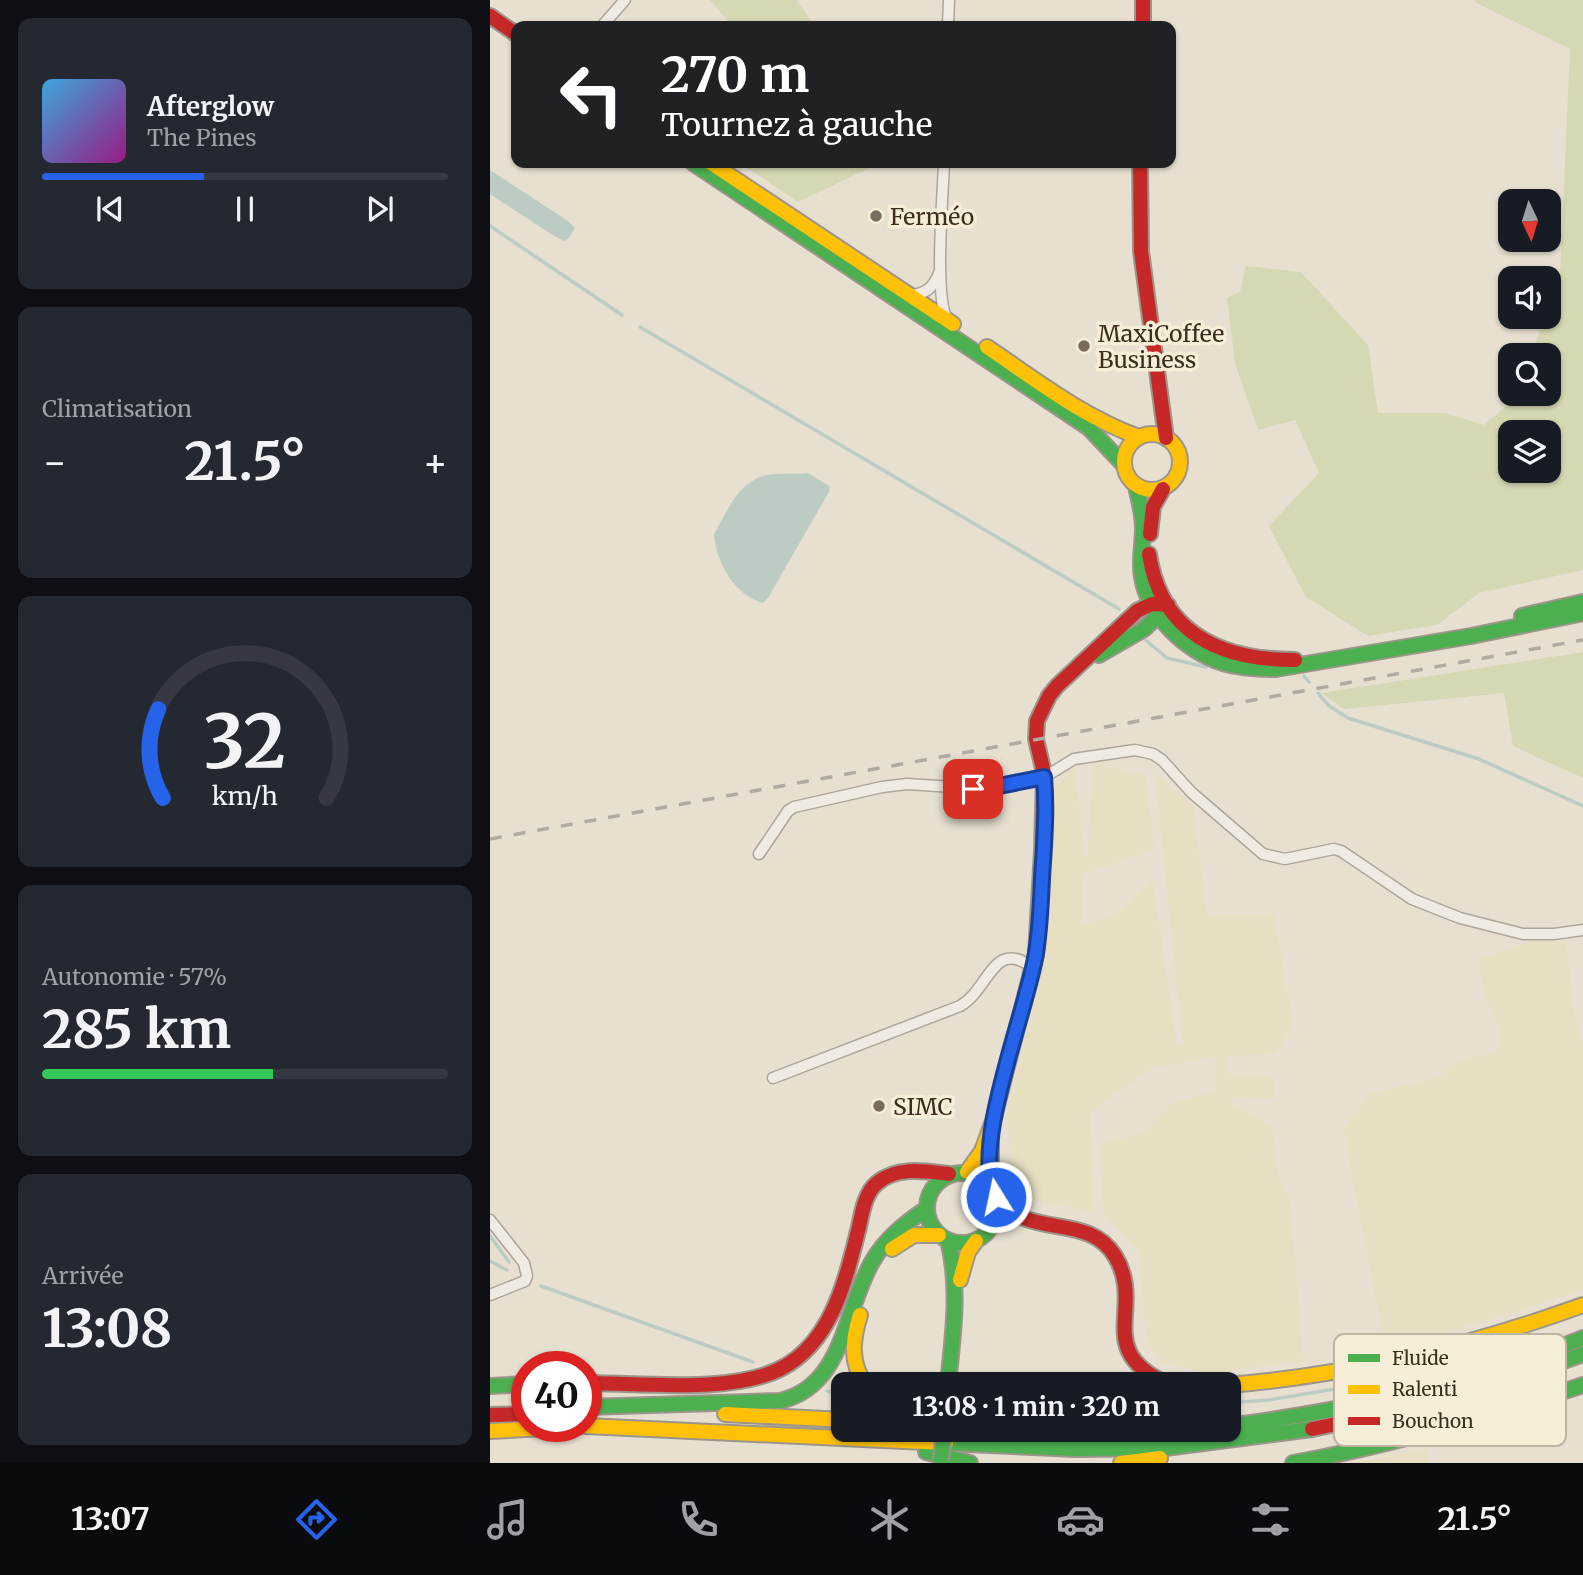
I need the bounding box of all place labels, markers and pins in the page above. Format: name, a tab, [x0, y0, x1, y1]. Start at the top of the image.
place label: Ferméo	[890, 202, 974, 231]
marker: Ferméo	[868, 208, 884, 224]
place label: MaxiCoffee Business	[1098, 319, 1224, 374]
marker: MaxiCoffee Business	[1076, 338, 1092, 354]
pin	[943, 759, 1003, 819]
place label: SIMC	[893, 1092, 952, 1121]
marker: SIMC	[871, 1098, 887, 1114]

